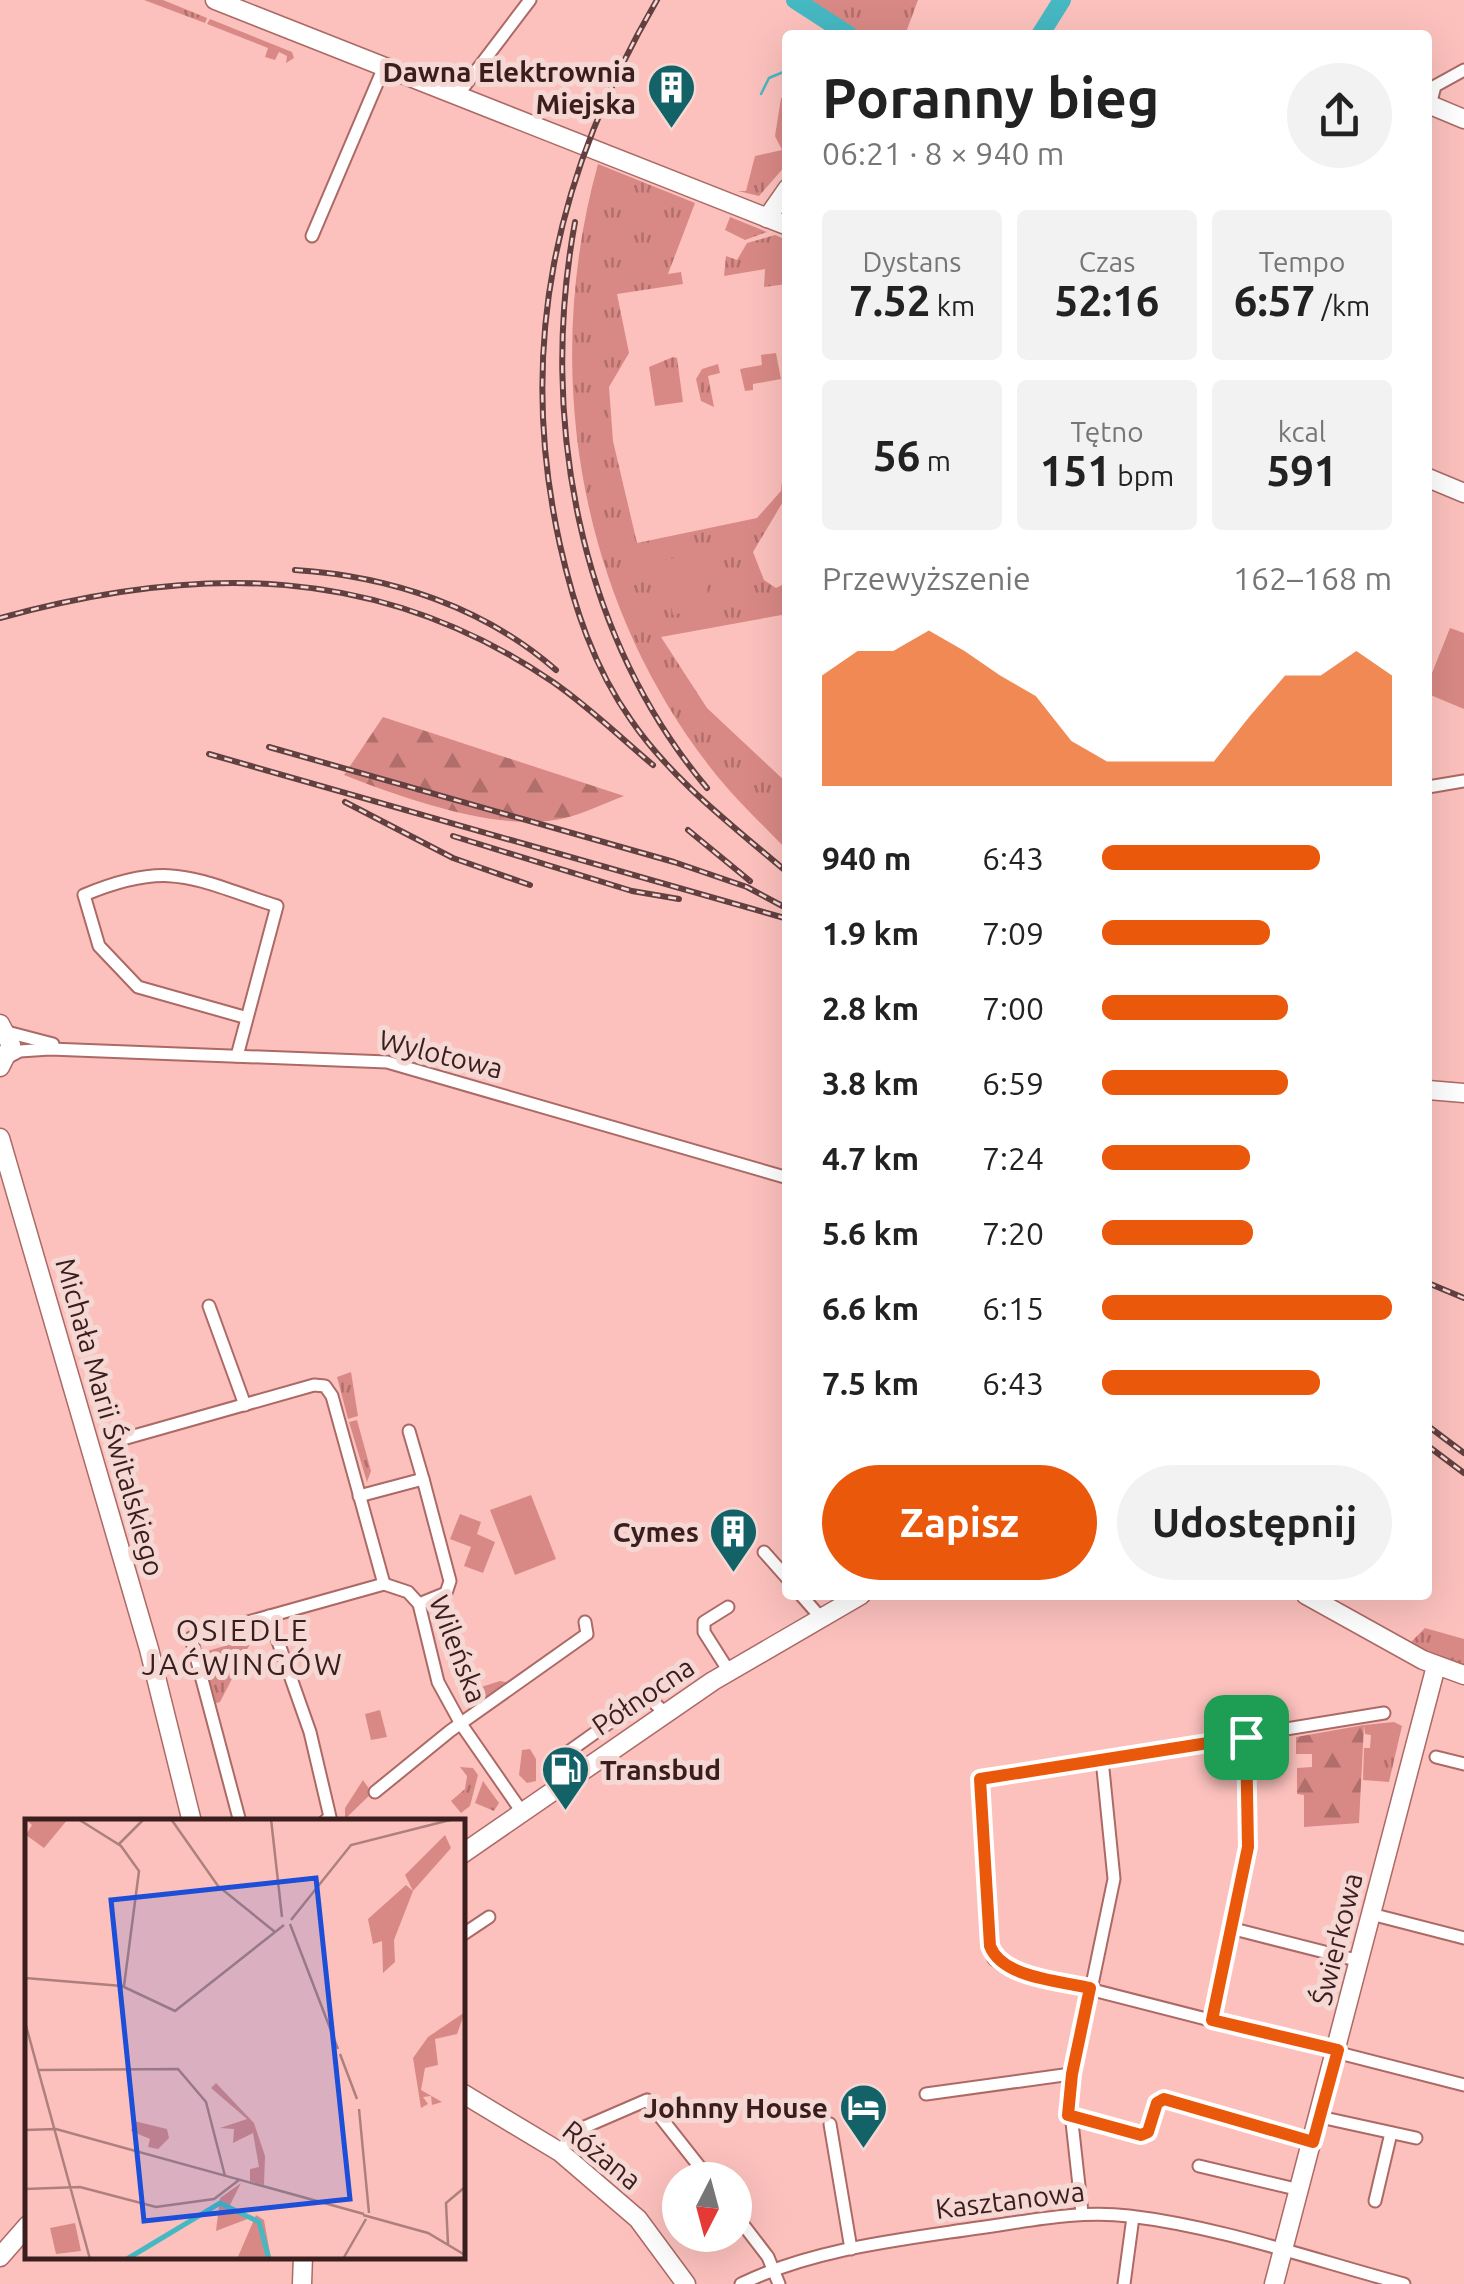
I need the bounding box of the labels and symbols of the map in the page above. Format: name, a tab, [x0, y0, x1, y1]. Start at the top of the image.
place label: Dawna Elektrownia Miejska	[382, 56, 636, 119]
building icon: Dawna Elektrownia Miejska	[645, 62, 697, 130]
street label: Wylotowa	[376, 1023, 506, 1084]
street label: Michała Marii Świtalskiego	[50, 1254, 172, 1579]
building icon: Cymes	[708, 1506, 760, 1574]
place label: Cymes	[613, 1516, 699, 1547]
street label: Wileńska	[424, 1591, 493, 1707]
district label: OSIEDLE JAĆWINGÓW	[142, 1613, 344, 1681]
street label: Północna	[586, 1650, 699, 1741]
pin	[1204, 1695, 1289, 1780]
fuel station icon: Transbud	[539, 1744, 591, 1812]
place label: Transbud	[600, 1754, 721, 1785]
inset map	[25, 1819, 465, 2259]
street label: Świerkowa	[1304, 1869, 1368, 2008]
hotel icon: Johnny House	[837, 2082, 889, 2150]
place label: Johnny House	[643, 2092, 828, 2123]
street label: Różana	[557, 2114, 647, 2195]
north arrow	[662, 2162, 752, 2252]
street label: Kasztanowa	[934, 2175, 1086, 2224]

